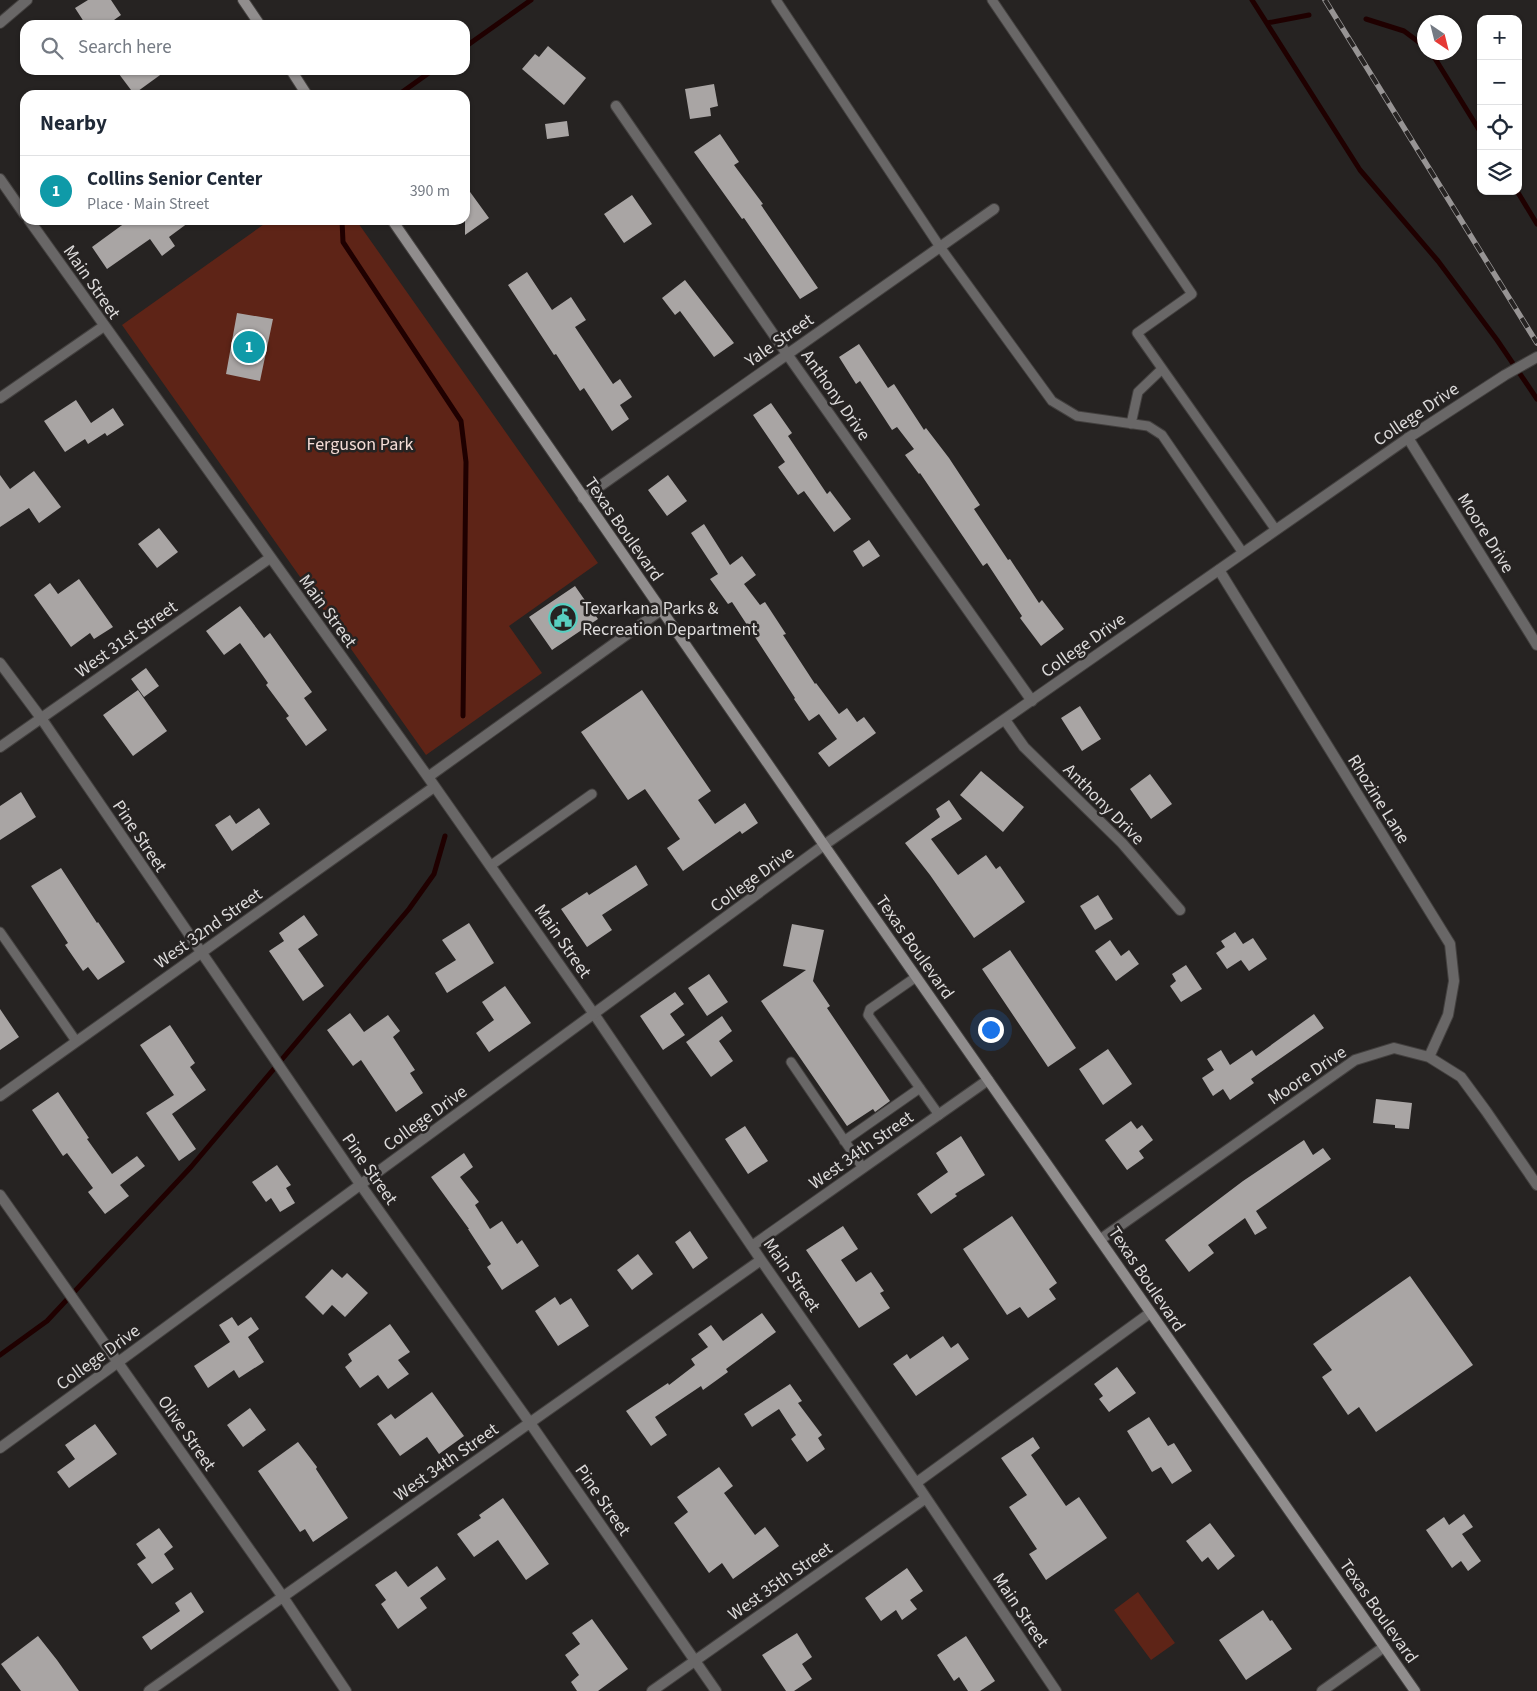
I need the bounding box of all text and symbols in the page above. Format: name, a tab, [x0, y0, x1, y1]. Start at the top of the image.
north arrow	[1417, 15, 1462, 60]
map controls	[1477, 15, 1522, 195]
button: +	[1477, 15, 1522, 60]
search box	[20, 20, 470, 75]
icon: search	[38, 34, 66, 62]
text: Search here	[78, 34, 172, 61]
button: −	[1477, 60, 1522, 105]
button: locate	[1477, 105, 1522, 150]
text: Nearby	[40, 108, 107, 138]
button: layers	[1477, 150, 1522, 195]
text: Collins Senior Center	[87, 166, 262, 193]
text: 1	[52, 180, 60, 202]
text: 390 m	[410, 180, 450, 202]
text: Place · Main Street	[87, 193, 209, 215]
street label: Main Street	[57, 240, 126, 324]
street label: Yale Street	[739, 308, 819, 374]
pin: 1	[233, 328, 265, 366]
street label: Anthony Drive	[795, 345, 876, 446]
street label: College Drive	[1369, 377, 1464, 452]
park label: Ferguson Park	[307, 432, 414, 457]
street label: Texas Boulevard	[578, 472, 669, 587]
street label: Moore Drive	[1451, 488, 1520, 578]
street label: Main Street	[292, 570, 363, 653]
street label: West 31st Street	[70, 595, 183, 684]
place label: Texarkana Parks & Recreation Department	[582, 596, 757, 642]
public building icon: Texarkana Parks & Recreation Department	[548, 603, 578, 633]
street label: College Drive	[1036, 607, 1131, 684]
street label: Rhozine Lane	[1341, 750, 1416, 849]
street label: Anthony Drive	[1057, 758, 1150, 851]
street label: Pine Street	[106, 795, 173, 877]
street label: College Drive	[705, 840, 799, 918]
street label: West 32nd Street	[149, 882, 267, 975]
street label: Texas Boulevard	[869, 890, 960, 1005]
street label: Main Street	[528, 899, 597, 983]
your location	[978, 1017, 1004, 1043]
street label: Moore Drive	[1263, 1040, 1352, 1111]
street label: College Drive	[378, 1079, 472, 1157]
street label: West 34th Street	[804, 1105, 919, 1196]
street label: Pine Street	[336, 1128, 403, 1210]
street label: Texas Boulevard	[1102, 1222, 1191, 1337]
street label: Main Street	[757, 1233, 826, 1317]
street label: College Drive	[51, 1318, 145, 1396]
street label: Olive Street	[151, 1391, 222, 1476]
street label: West 34th Street	[389, 1417, 504, 1508]
street label: Pine Street	[569, 1459, 636, 1541]
street label: West 35th Street	[723, 1536, 838, 1627]
street label: Texas Boulevard	[1333, 1554, 1424, 1669]
street label: Main Street	[986, 1568, 1055, 1653]

